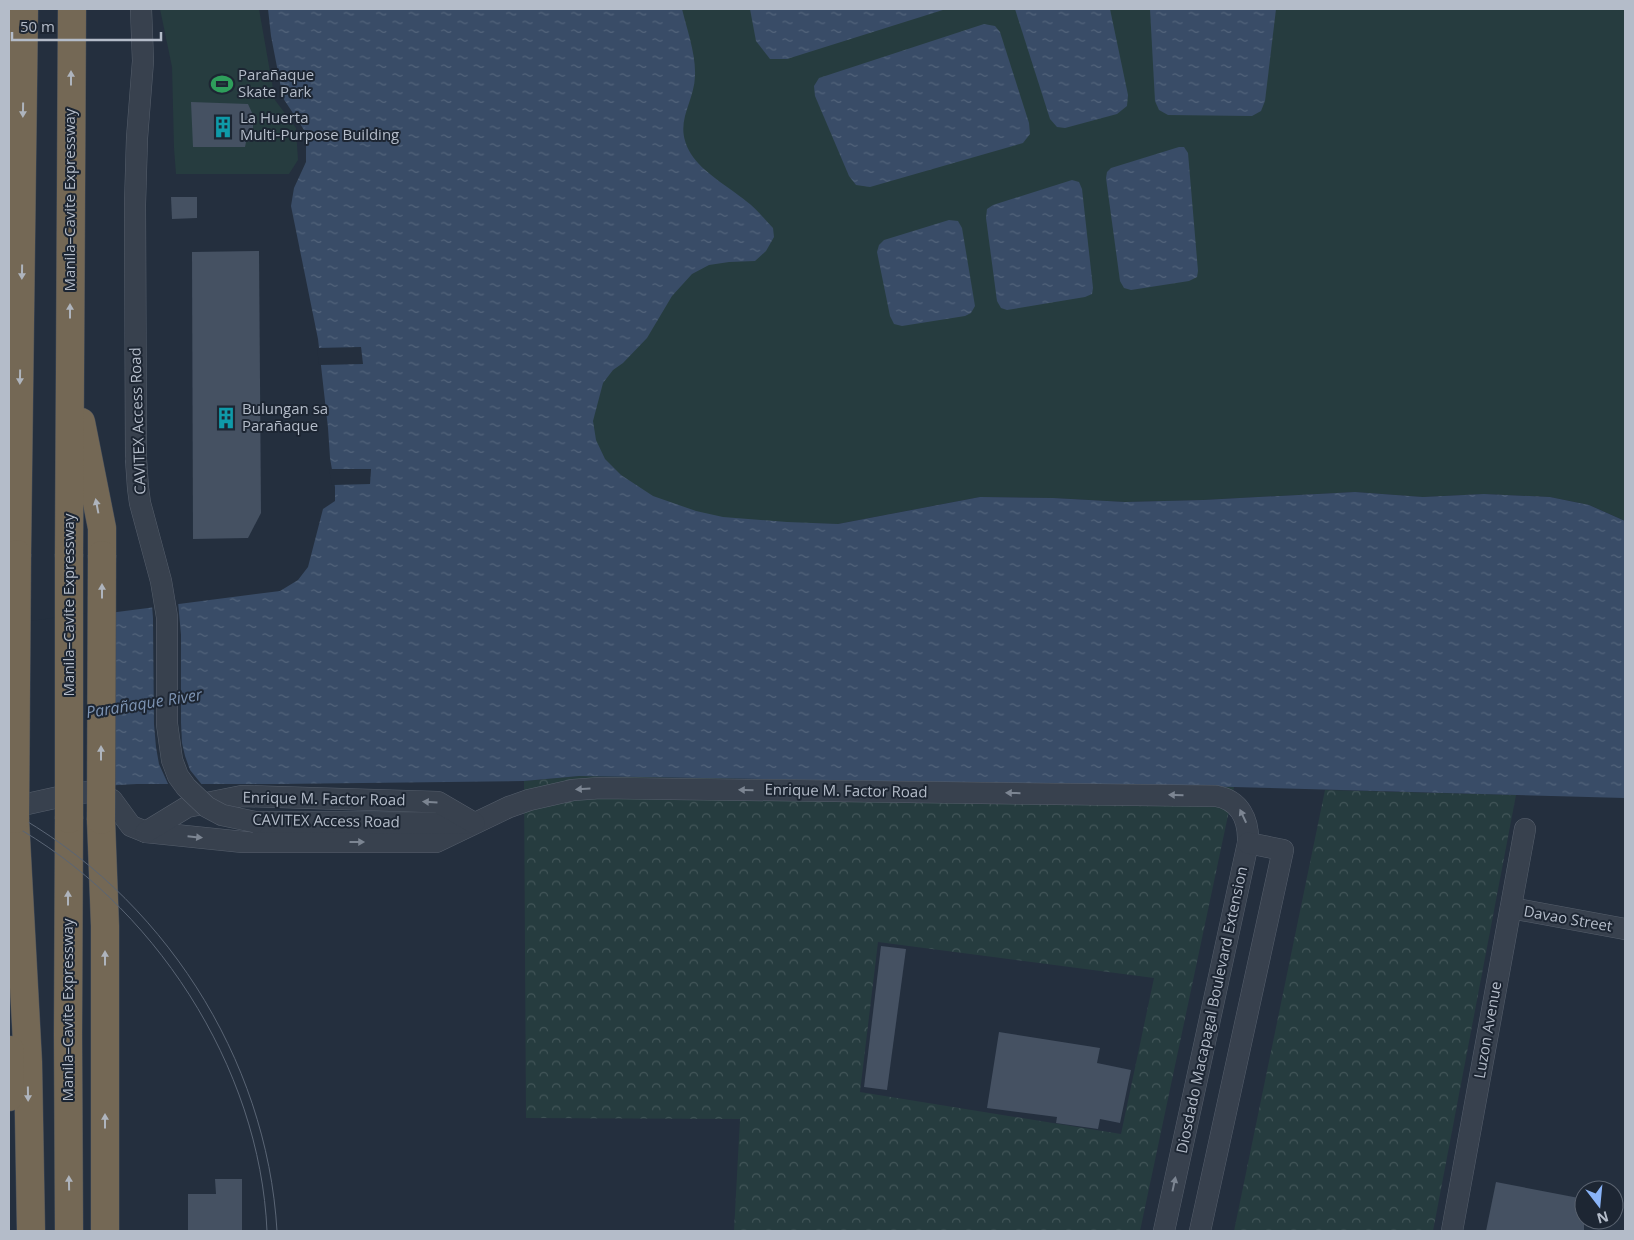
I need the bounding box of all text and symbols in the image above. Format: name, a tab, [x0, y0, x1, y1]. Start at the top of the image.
scale bar	[12, 10, 161, 42]
text: 50 m	[20, 16, 55, 36]
place label: Parañaque Skate Park	[238, 64, 314, 101]
one-way arrow	[67, 70, 75, 86]
sports icon: Parañaque Skate Park	[209, 71, 235, 97]
one-way arrow	[19, 102, 27, 118]
place label: La Huerta Multi-Purpose Building	[240, 107, 399, 144]
street label: Manila–Cavite Expressway	[59, 108, 79, 291]
building icon: La Huerta Multi-Purpose Building	[210, 114, 236, 140]
one-way arrow	[18, 265, 26, 281]
one-way arrow	[66, 302, 74, 318]
street label: CAVITEX Access Road	[124, 347, 150, 495]
one-way arrow	[16, 370, 24, 386]
place label: Bulungan sa Parañaque	[242, 398, 328, 435]
building icon: Bulungan sa Parañaque	[213, 405, 239, 431]
one-way arrow	[93, 498, 101, 514]
street label: Manila–Cavite Expressway	[58, 513, 78, 696]
one-way arrow	[98, 583, 106, 599]
water label: Parañaque River	[84, 683, 204, 723]
one-way arrow	[97, 745, 105, 761]
street label: Enrique M. Factor Road	[764, 779, 928, 801]
one-way arrow	[575, 785, 591, 793]
one-way arrow	[737, 786, 753, 794]
street label: Enrique M. Factor Road	[242, 787, 406, 809]
one-way arrow	[1005, 789, 1021, 797]
one-way arrow	[1167, 791, 1183, 799]
one-way arrow	[422, 798, 438, 806]
street label: CAVITEX Access Road	[252, 809, 400, 831]
one-way arrow	[1239, 809, 1247, 823]
one-way arrow	[187, 833, 203, 841]
one-way arrow	[349, 838, 365, 846]
street label: Diosdado Macapagal Boulevard Extension	[1171, 864, 1251, 1155]
one-way arrow	[64, 890, 72, 906]
street label: Davao Street	[1522, 900, 1614, 936]
street label: Manila–Cavite Expressway	[57, 918, 77, 1101]
one-way arrow	[101, 950, 109, 966]
street label: Luzon Avenue	[1469, 980, 1505, 1080]
one-way arrow	[25, 1086, 33, 1102]
one-way arrow	[101, 1112, 109, 1128]
one-way arrow	[65, 1174, 73, 1190]
one-way arrow	[1171, 1175, 1179, 1191]
north arrow	[1574, 1180, 1624, 1230]
text: N	[1595, 1207, 1611, 1229]

